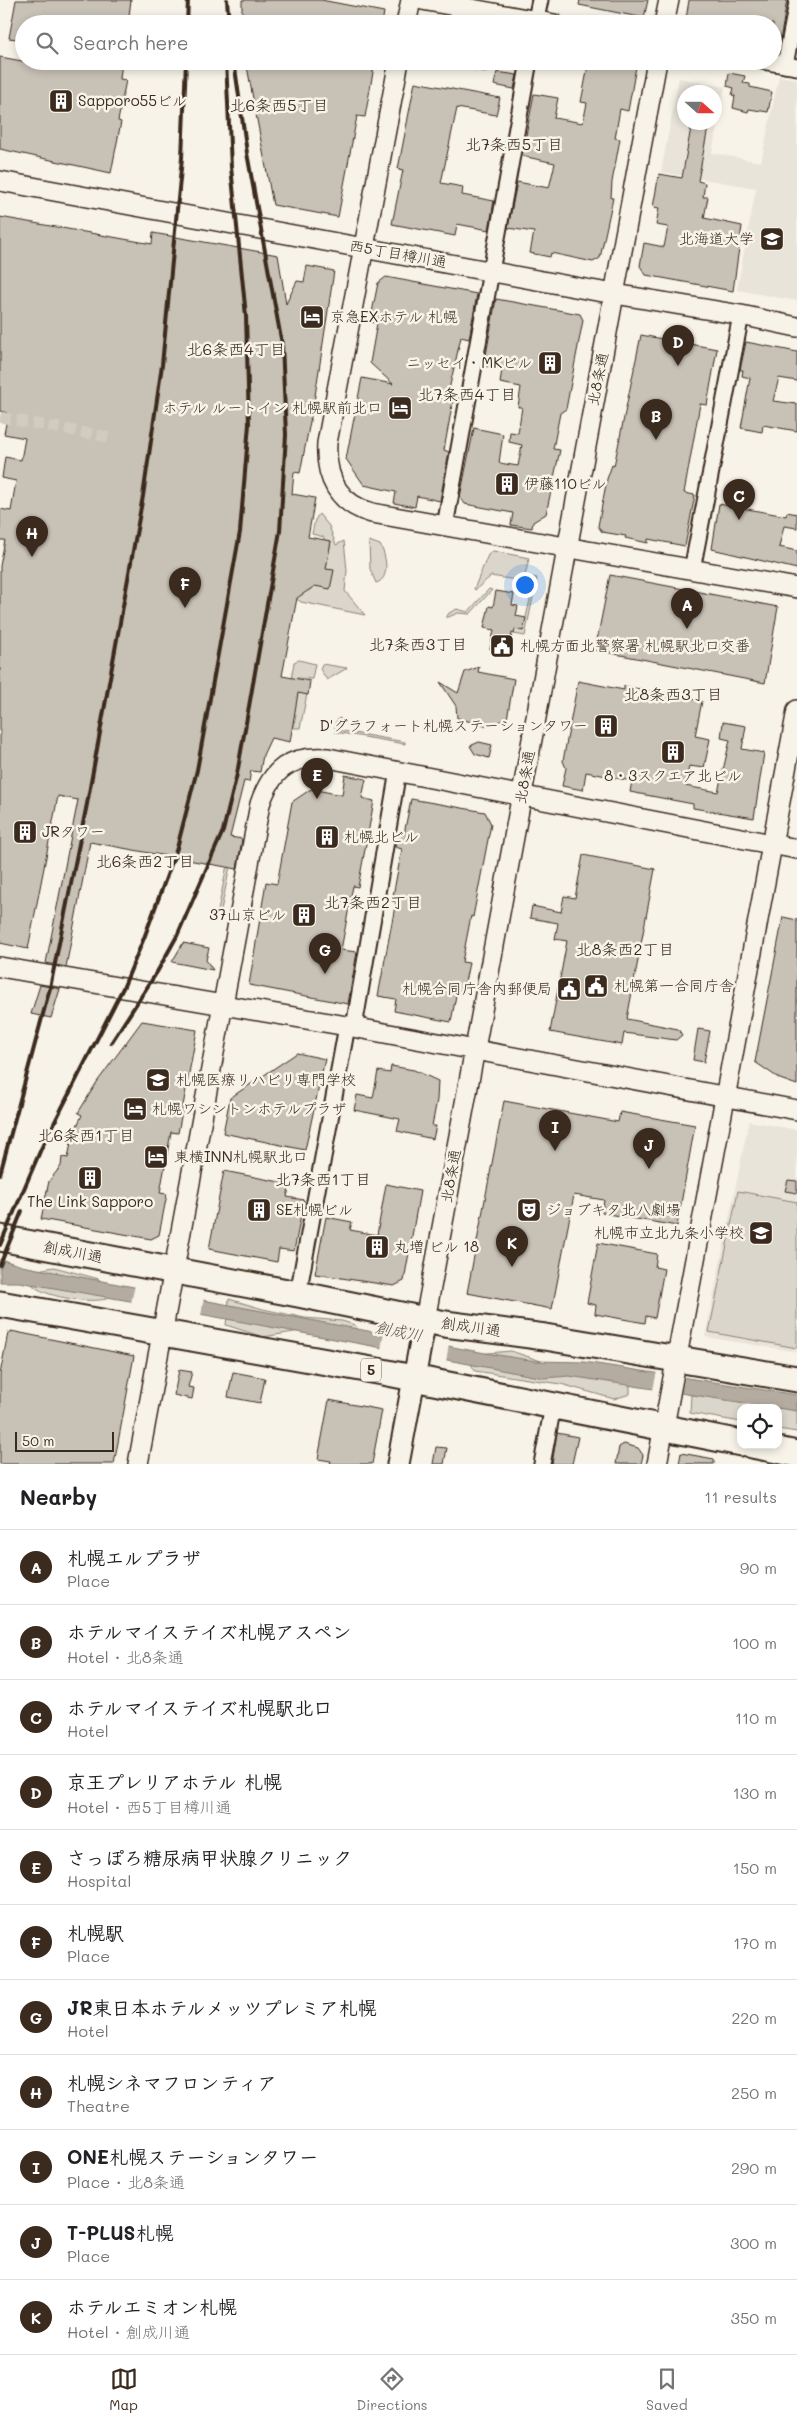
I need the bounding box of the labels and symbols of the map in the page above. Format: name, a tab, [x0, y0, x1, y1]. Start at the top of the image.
north arrow	[677, 85, 722, 130]
building icon: Sapporo55ビル	[48, 88, 74, 114]
place label: Sapporo55ビル	[78, 90, 187, 110]
district label: 北6条西5丁目	[230, 94, 329, 115]
district label: 北7条西5丁目	[465, 133, 563, 154]
school or university icon: 北海道大学	[759, 226, 785, 252]
place label: 北海道大学	[679, 228, 754, 248]
street label: 西5丁目樽川通	[348, 235, 449, 271]
hotel icon: 京急EXホテル 札幌	[299, 304, 325, 330]
place label: 京急EXホテル 札幌	[330, 306, 458, 326]
pin: D	[662, 325, 694, 366]
district label: 北6条西4丁目	[186, 338, 286, 359]
building icon: ニッセイ・MKビル	[537, 350, 563, 376]
street label: 北8条通	[582, 350, 612, 407]
place label: ニッセイ・MKビル	[406, 352, 532, 372]
district label: 北7条西4丁目	[418, 383, 516, 404]
hotel icon: ホテル ルートイン 札幌駅前北口	[387, 395, 413, 421]
place label: ホテル ルートイン 札幌駅前北口	[162, 397, 382, 417]
pin: B	[640, 399, 672, 440]
building icon: 伊藤110ビル	[494, 471, 520, 497]
place label: 伊藤110ビル	[524, 473, 606, 493]
pin: C	[723, 479, 755, 520]
pin: H	[16, 516, 48, 557]
pin: F	[169, 567, 201, 608]
your location	[512, 572, 538, 598]
pin: A	[671, 588, 703, 629]
district label: 北7条西3丁目	[369, 633, 467, 654]
public building icon: 札幌方面北警察署 札幌駅北口交番	[489, 633, 515, 659]
place label: 札幌方面北警察署 札幌駅北口交番	[520, 635, 750, 655]
district label: 北8条西3丁目	[623, 683, 723, 704]
building icon: D'グラフォート札幌ステーションタワー	[593, 713, 619, 739]
place label: D'グラフォート札幌ステーションタワー	[319, 715, 588, 735]
building icon: 8・3スクエア北ビル	[660, 739, 686, 765]
street label: 北8条通	[509, 748, 539, 805]
pin: E	[301, 758, 333, 799]
place label: 8・3スクエア北ビル	[604, 765, 742, 785]
building icon: JRタワー	[12, 819, 38, 845]
place label: JRタワー	[42, 821, 105, 841]
building icon: 札幌北ビル	[314, 824, 340, 850]
place label: 札幌北ビル	[344, 826, 419, 846]
district label: 北6条西2丁目	[96, 850, 194, 871]
district label: 北7条西2丁目	[324, 891, 422, 912]
building icon: 37山京ビル	[291, 902, 317, 928]
place label: 37山京ビル	[209, 904, 286, 924]
pin: G	[309, 933, 341, 974]
district label: 北8条西2丁目	[576, 938, 674, 959]
public building icon: 札幌第一合同庁舎	[583, 973, 609, 999]
place label: 札幌第一合同庁舎	[614, 975, 734, 995]
public building icon: 札幌合同庁舎内郵便局	[556, 976, 582, 1002]
place label: 札幌合同庁舎内郵便局	[402, 978, 552, 998]
school or university icon: 札幌医療リハビリ専門学校	[145, 1067, 171, 1093]
place label: 札幌医療リハビリ専門学校	[176, 1069, 356, 1089]
hotel icon: 札幌ワシントンホテルプラザ	[122, 1096, 148, 1122]
place label: 札幌ワシントンホテルプラザ	[152, 1098, 346, 1118]
pin: I	[539, 1110, 571, 1151]
district label: 北6条西1丁目	[38, 1124, 134, 1145]
pin: J	[633, 1128, 665, 1169]
hotel icon: 東横INN札幌駅北口	[143, 1144, 169, 1170]
place label: 東横INN札幌駅北口	[174, 1146, 308, 1166]
street label: 北8条通	[435, 1147, 465, 1204]
building icon: The Link Sapporo	[77, 1165, 103, 1191]
district label: 北7条西1丁目	[275, 1168, 371, 1189]
place label: The Link Sapporo	[27, 1191, 153, 1211]
building icon: SE札幌ビル	[246, 1197, 272, 1223]
theatre icon: ジョブキタ北八劇場	[516, 1197, 542, 1223]
place label: SE札幌ビル	[276, 1199, 353, 1219]
place label: ジョブキタ北八劇場	[546, 1199, 681, 1219]
school or university icon: 札幌市立北九条小学校	[748, 1220, 774, 1246]
place label: 札幌市立北九条小学校	[594, 1222, 744, 1242]
pin: K	[496, 1226, 528, 1267]
building icon: 丸増 ビル 18	[364, 1234, 390, 1260]
street label: 創成川通	[42, 1235, 105, 1267]
place label: 丸増 ビル 18	[394, 1236, 479, 1256]
street label: 創成川通	[440, 1312, 502, 1340]
water label: 創成川	[374, 1316, 425, 1345]
road number: 5	[361, 1358, 381, 1382]
scale bar	[15, 1429, 114, 1452]

